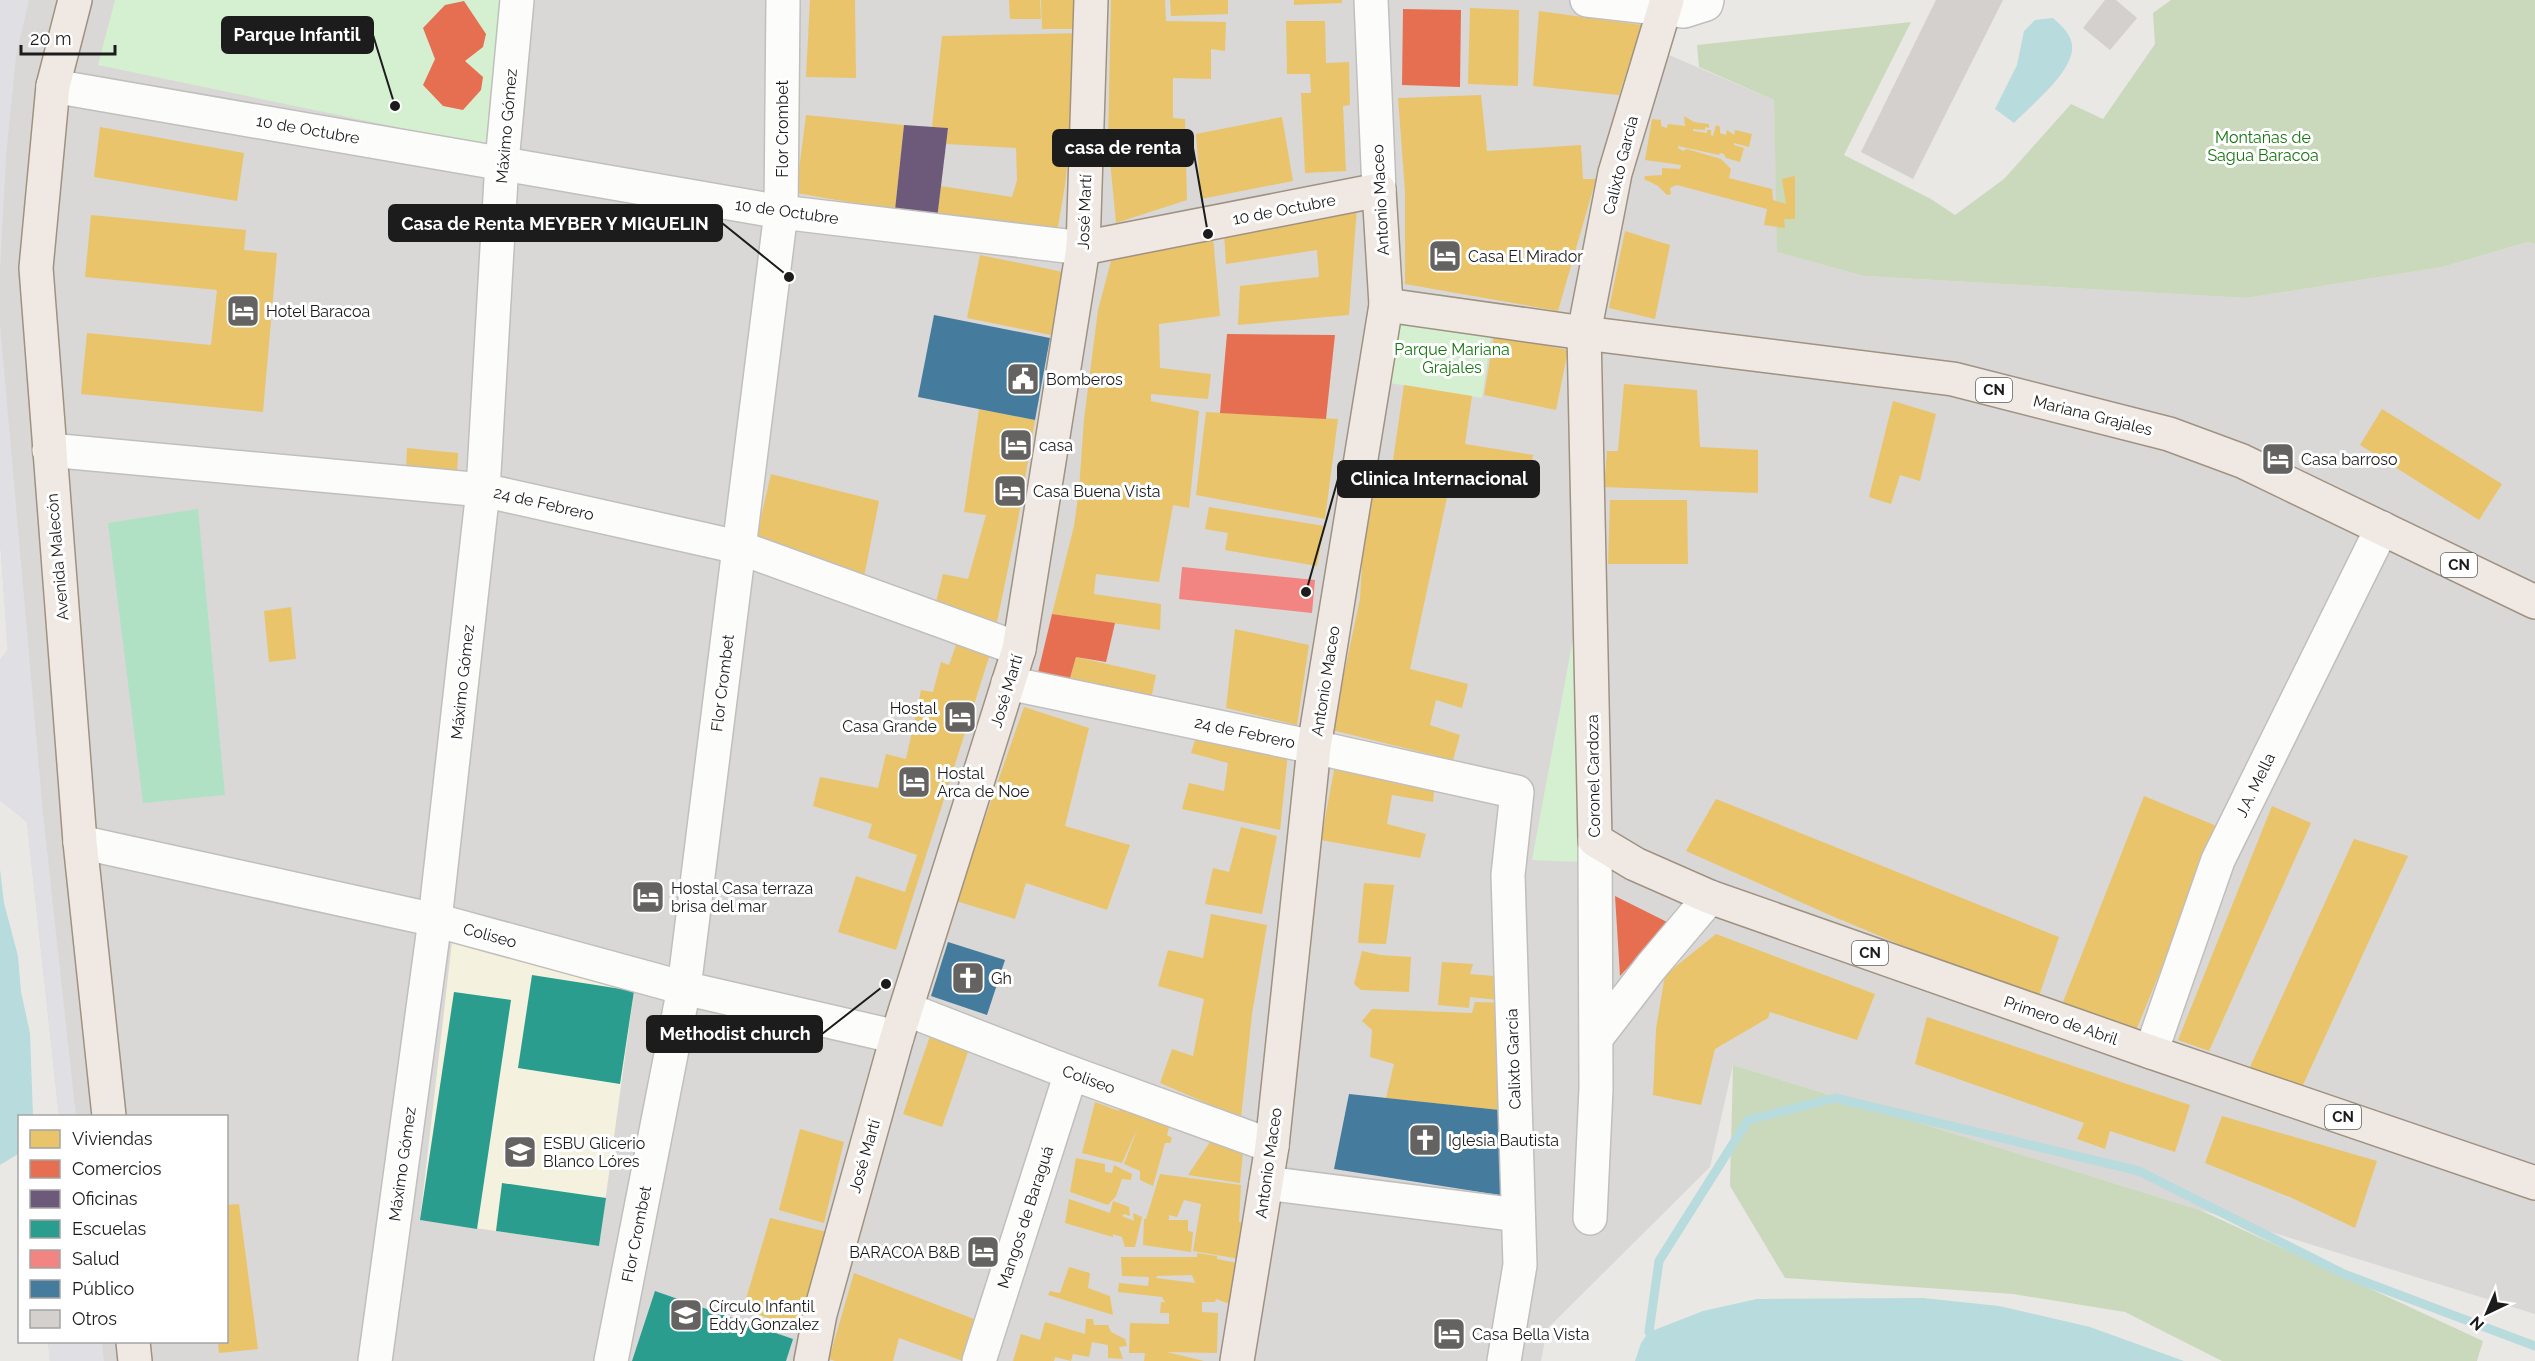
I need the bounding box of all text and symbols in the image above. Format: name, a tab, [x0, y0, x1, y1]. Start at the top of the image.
callout: Parque Infantil	[222, 17, 373, 53]
scale bar	[21, 18, 116, 56]
text: Parque Infantil	[234, 24, 361, 45]
text: 20 m	[30, 28, 72, 49]
street label: Máximo Gómez	[492, 68, 521, 184]
street label: Flor Crombet	[773, 80, 792, 178]
street label: 10 de Octubre	[255, 111, 361, 148]
street label: Calixto García	[1599, 114, 1642, 216]
park label: Montañas de Sagua Baracoa	[2207, 128, 2319, 165]
callout: casa de renta	[1053, 130, 1193, 166]
text: casa de renta	[1065, 137, 1181, 158]
street label: Antonio Maceo	[1368, 144, 1393, 256]
street label: José Martí	[1074, 173, 1095, 250]
street label: 10 de Octubre	[1231, 190, 1337, 229]
street label: 10 de Octubre	[734, 195, 840, 228]
callout: Casa de Renta MEYBER Y MIGUELIN	[389, 205, 722, 241]
text: Casa de Renta MEYBER Y MIGUELIN	[401, 213, 709, 234]
hotel icon: Casa El Mirador	[1427, 238, 1463, 274]
place label: Casa El Mirador	[1468, 247, 1583, 266]
hotel icon: Hotel Baracoa	[225, 293, 261, 329]
place label: Hotel Baracoa	[266, 302, 370, 321]
park label: Parque Mariana Grajales	[1394, 340, 1510, 377]
public building icon: Bomberos	[1005, 361, 1041, 397]
place label: Bomberos	[1046, 370, 1123, 389]
road number: CN	[1976, 378, 2012, 402]
street label: Mariana Grajales	[2031, 391, 2155, 440]
hotel icon: casa	[998, 427, 1034, 463]
place label: casa	[1039, 436, 1073, 455]
hotel icon: Casa barroso	[2260, 441, 2296, 477]
place label: Casa barroso	[2301, 450, 2398, 469]
callout: Clinica Internacional	[1338, 461, 1539, 497]
text: Clinica Internacional	[1350, 468, 1528, 489]
hotel icon: Casa Buena Vista	[992, 473, 1028, 509]
place label: Casa Buena Vista	[1033, 482, 1161, 501]
street label: 24 de Febrero	[492, 483, 596, 524]
street label: Avenida Malecón	[42, 493, 73, 621]
road number: CN	[2441, 553, 2477, 577]
street label: Máximo Gómez	[447, 624, 478, 740]
street label: Antonio Maceo	[1307, 625, 1344, 738]
street label: Flor Crombet	[707, 633, 738, 733]
street label: José Martí	[986, 652, 1027, 730]
place label: Hostal Casa Grande	[842, 699, 938, 736]
hotel icon: Hostal Casa Grande	[942, 699, 978, 735]
street label: 24 de Febrero	[1193, 713, 1297, 752]
street label: Coronel Cardoza	[1583, 714, 1604, 838]
street label: J.A. Mella	[2232, 750, 2279, 820]
hotel icon: Hostal Arca de Noe	[896, 764, 932, 800]
place label: Hostal Arca de Noe	[937, 764, 1029, 801]
hotel icon: Hostal Casa terraza brisa del mar	[630, 879, 666, 915]
place label: Hostal Casa terraza brisa del mar	[671, 879, 813, 916]
street label: Coliseo	[461, 919, 519, 952]
road number: CN	[1852, 941, 1888, 965]
church icon: Gh	[950, 960, 986, 996]
place label: Gh	[991, 969, 1012, 988]
street label: Primero de Abril	[2001, 992, 2121, 1049]
street label: Calixto García	[1502, 1008, 1525, 1110]
callout: Methodist church	[647, 1016, 822, 1052]
text: Methodist church	[659, 1023, 811, 1044]
street label: Coliseo	[1060, 1061, 1118, 1098]
road number: CN	[2325, 1105, 2361, 1129]
street label: Máximo Gómez	[385, 1106, 420, 1223]
street label: Antonio Maceo	[1251, 1107, 1286, 1220]
legend	[18, 1115, 228, 1343]
street label: José Martí	[845, 1117, 884, 1195]
church icon: Iglesia Bautista	[1407, 1122, 1443, 1158]
text: Viviendas	[72, 1128, 153, 1149]
place label: Iglesia Bautista	[1448, 1131, 1559, 1150]
school or university icon: ESBU Glicerio Blanco Lóres	[502, 1134, 538, 1170]
place label: ESBU Glicerio Blanco Lóres	[543, 1134, 645, 1171]
street label: Mangos de Baraguá	[994, 1144, 1057, 1291]
text: Comercios	[72, 1158, 162, 1179]
street label: Flor Crombet	[618, 1184, 655, 1284]
text: Oficinas	[72, 1188, 138, 1209]
text: Escuelas	[72, 1218, 146, 1239]
hotel icon: BARACOA B&B	[965, 1234, 1001, 1270]
place label: BARACOA B&B	[849, 1243, 960, 1262]
text: Salud	[72, 1248, 120, 1269]
text: Público	[72, 1278, 135, 1299]
north arrow	[2457, 1283, 2517, 1343]
school or university icon: Círculo Infantil Eddy Gonzalez	[668, 1297, 704, 1333]
place label: Círculo Infantil Eddy Gonzalez	[709, 1297, 819, 1334]
text: Otros	[72, 1308, 117, 1329]
text: N	[2466, 1312, 2488, 1335]
hotel icon: Casa Bella Vista	[1431, 1316, 1467, 1352]
place label: Casa Bella Vista	[1472, 1325, 1589, 1344]

